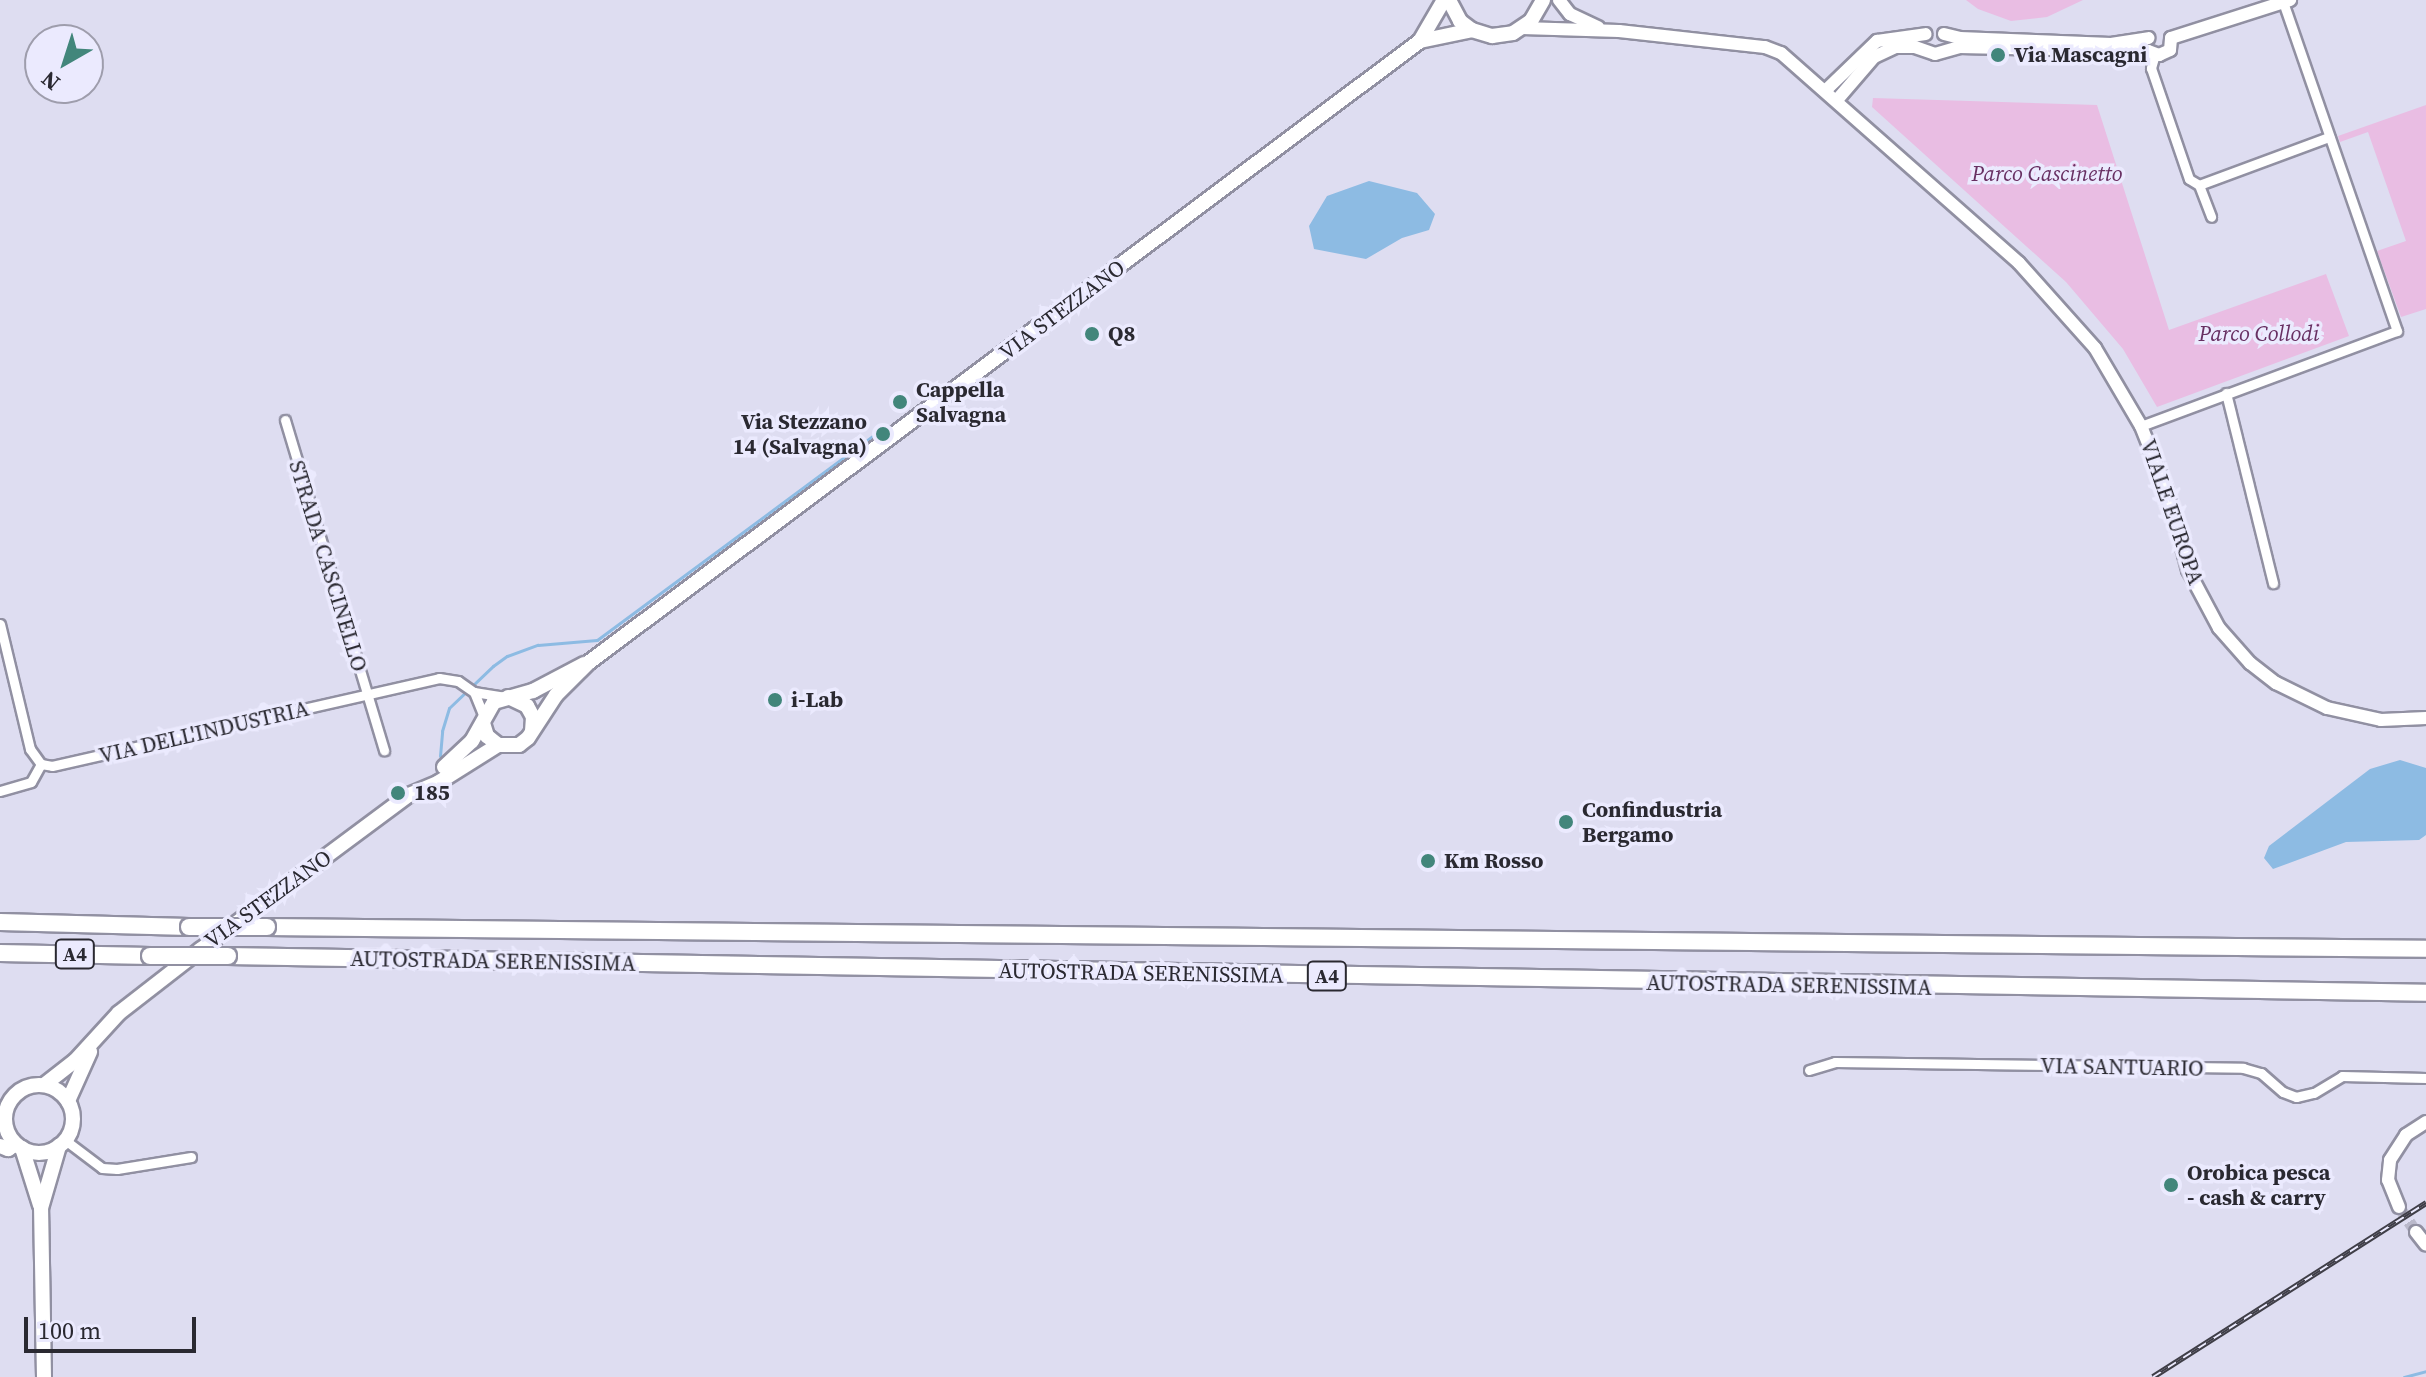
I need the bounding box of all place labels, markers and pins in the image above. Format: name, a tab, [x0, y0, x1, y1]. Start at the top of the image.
place label: Via Mascagni	[2014, 42, 2147, 68]
marker: Via Mascagni	[1989, 46, 2007, 64]
place label: Q8	[1108, 321, 1135, 347]
marker: Q8	[1083, 325, 1101, 343]
place label: Cappella Salvagna	[916, 376, 1006, 428]
marker: Cappella Salvagna	[891, 393, 909, 411]
place label: Via Stezzano 14 (Salvagna)	[733, 408, 867, 460]
marker: Via Stezzano 14 (Salvagna)	[874, 425, 892, 443]
place label: i-Lab	[791, 687, 843, 713]
marker: i-Lab	[766, 691, 784, 709]
place label: 185	[414, 780, 450, 806]
marker: 185	[389, 784, 407, 802]
place label: Confindustria Bergamo	[1582, 796, 1722, 848]
marker: Confindustria Bergamo	[1557, 813, 1575, 831]
place label: Km Rosso	[1444, 848, 1544, 874]
marker: Km Rosso	[1419, 852, 1437, 870]
place label: Orobica pesca - cash & carry	[2187, 1159, 2330, 1210]
marker: Orobica pesca - cash & carry	[2162, 1176, 2180, 1194]

